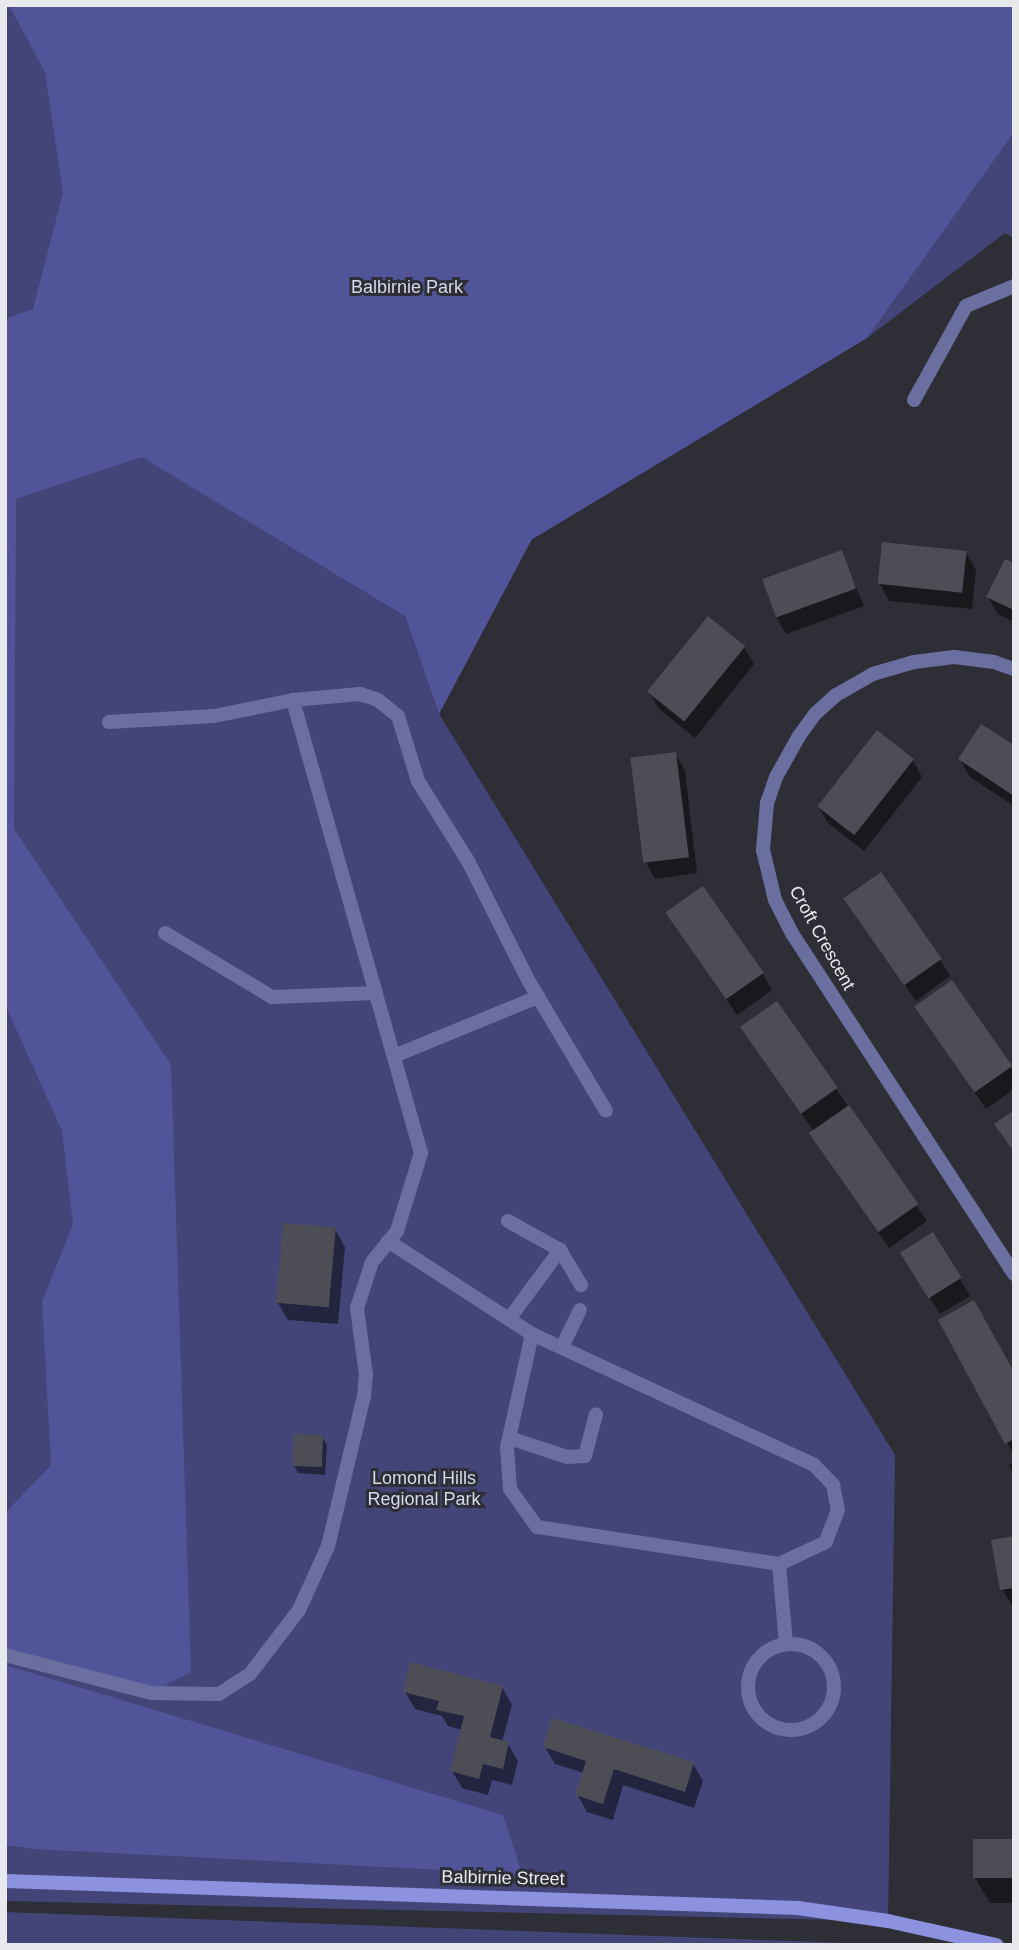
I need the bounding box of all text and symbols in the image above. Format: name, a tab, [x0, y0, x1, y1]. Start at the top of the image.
park label: Balbirnie Park	[351, 276, 463, 298]
street label: Croft Crescent	[784, 882, 860, 994]
park label: Lomond Hills Regional Park	[367, 1468, 481, 1510]
street label: Balbirnie Street	[441, 1866, 565, 1890]

